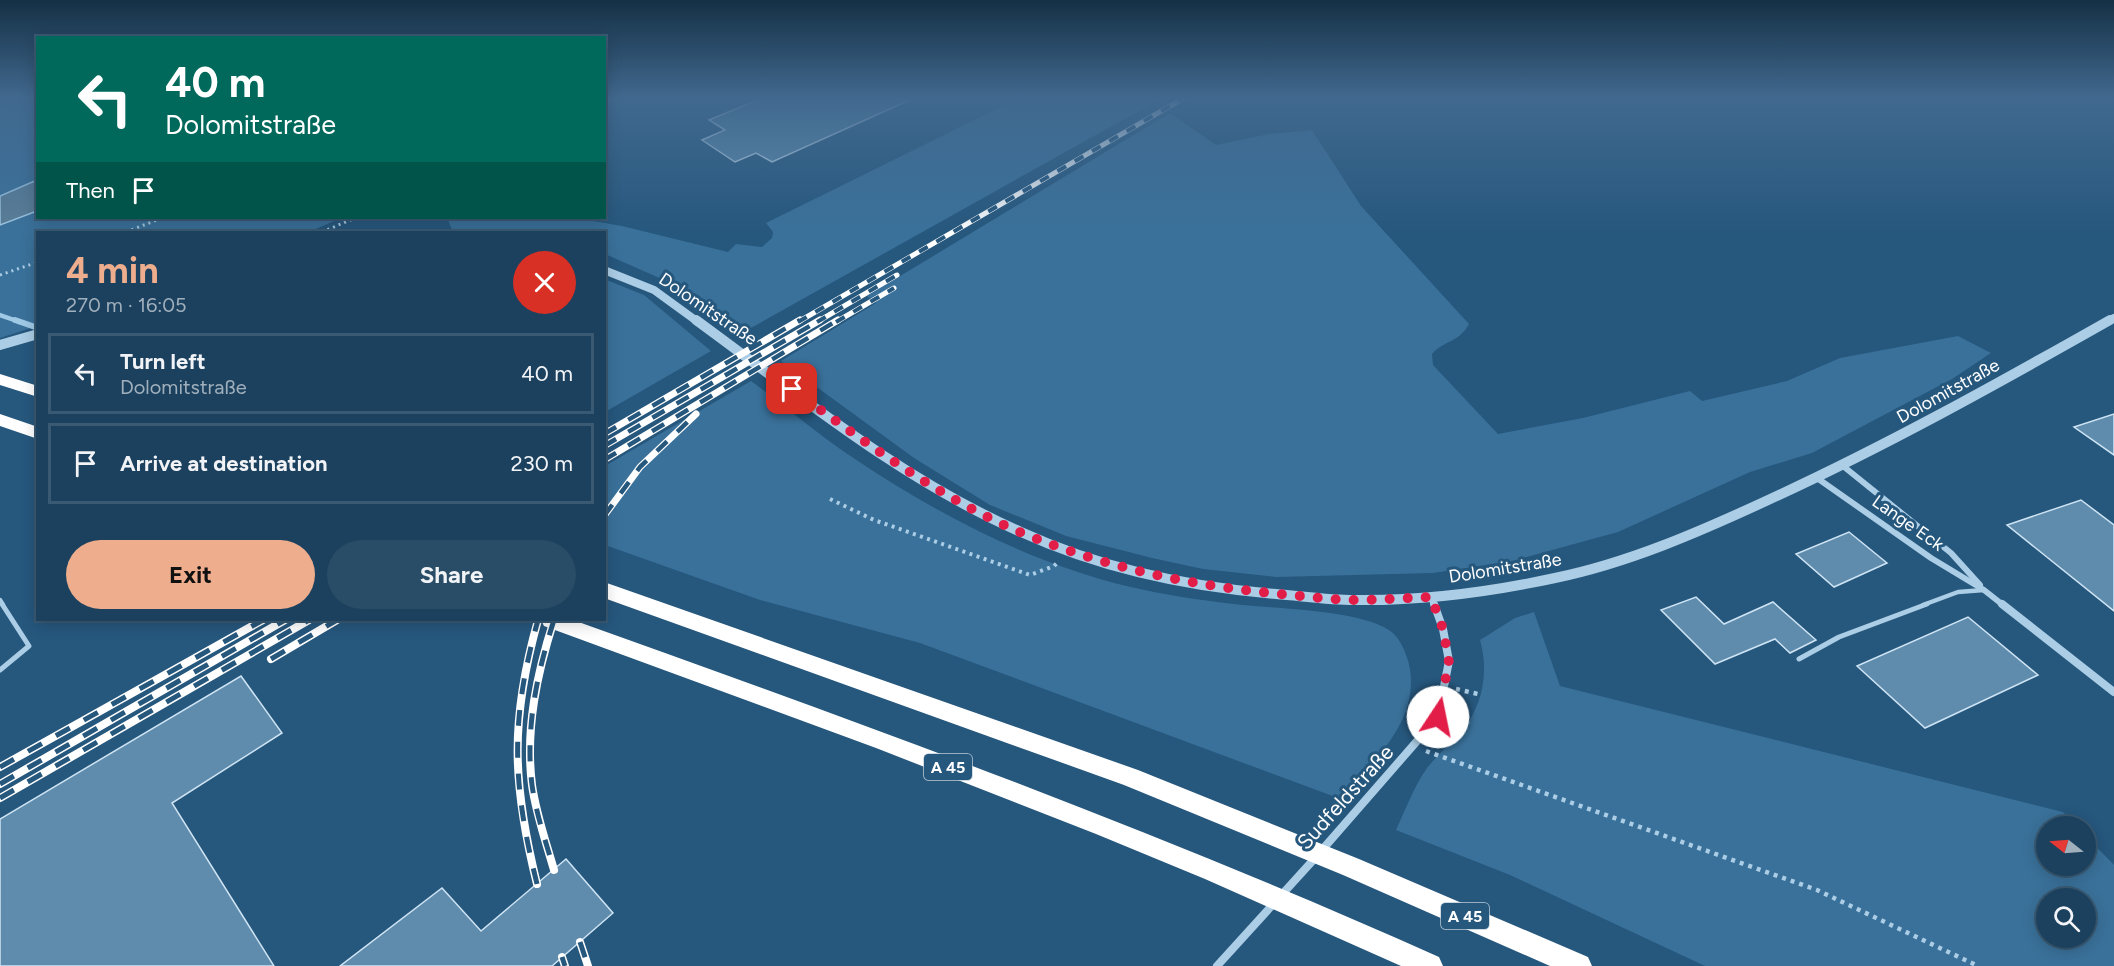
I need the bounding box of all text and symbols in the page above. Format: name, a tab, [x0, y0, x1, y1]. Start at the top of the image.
text: 40 m	[165, 57, 265, 108]
icon: left	[66, 60, 144, 138]
text: Dolomitstraße	[165, 108, 336, 141]
icon: arrive	[127, 174, 160, 207]
text: Then	[66, 177, 115, 204]
text: 4 min	[66, 249, 159, 292]
button: close	[513, 251, 576, 314]
street label: Dolomitstraße	[655, 268, 762, 350]
text: 270 m · 16:05	[66, 293, 187, 317]
text: Turn left	[120, 348, 206, 375]
street label: Dolomitstraße	[1893, 354, 2003, 428]
icon: left	[69, 357, 102, 390]
text: 40 m	[521, 360, 573, 387]
pin	[766, 363, 817, 414]
icon: arrive	[775, 372, 808, 405]
text: Dolomitstraße	[120, 375, 247, 399]
icon: arrive	[69, 447, 102, 480]
text: Arrive at destination	[120, 450, 328, 477]
text: 230 m	[510, 450, 573, 477]
street label: Lange Eck	[1868, 490, 1948, 556]
button: Exit	[66, 540, 315, 609]
button: Share	[327, 540, 576, 609]
street label: Dolomitstraße	[1447, 548, 1563, 588]
position arrow	[1406, 685, 1470, 749]
street label: Sudfeldstraße	[1292, 740, 1398, 854]
road number: A 45	[924, 754, 972, 780]
north arrow	[2036, 816, 2096, 876]
map controls	[2036, 816, 2096, 948]
button: search	[2036, 888, 2096, 948]
road number: A 45	[1441, 903, 1489, 929]

